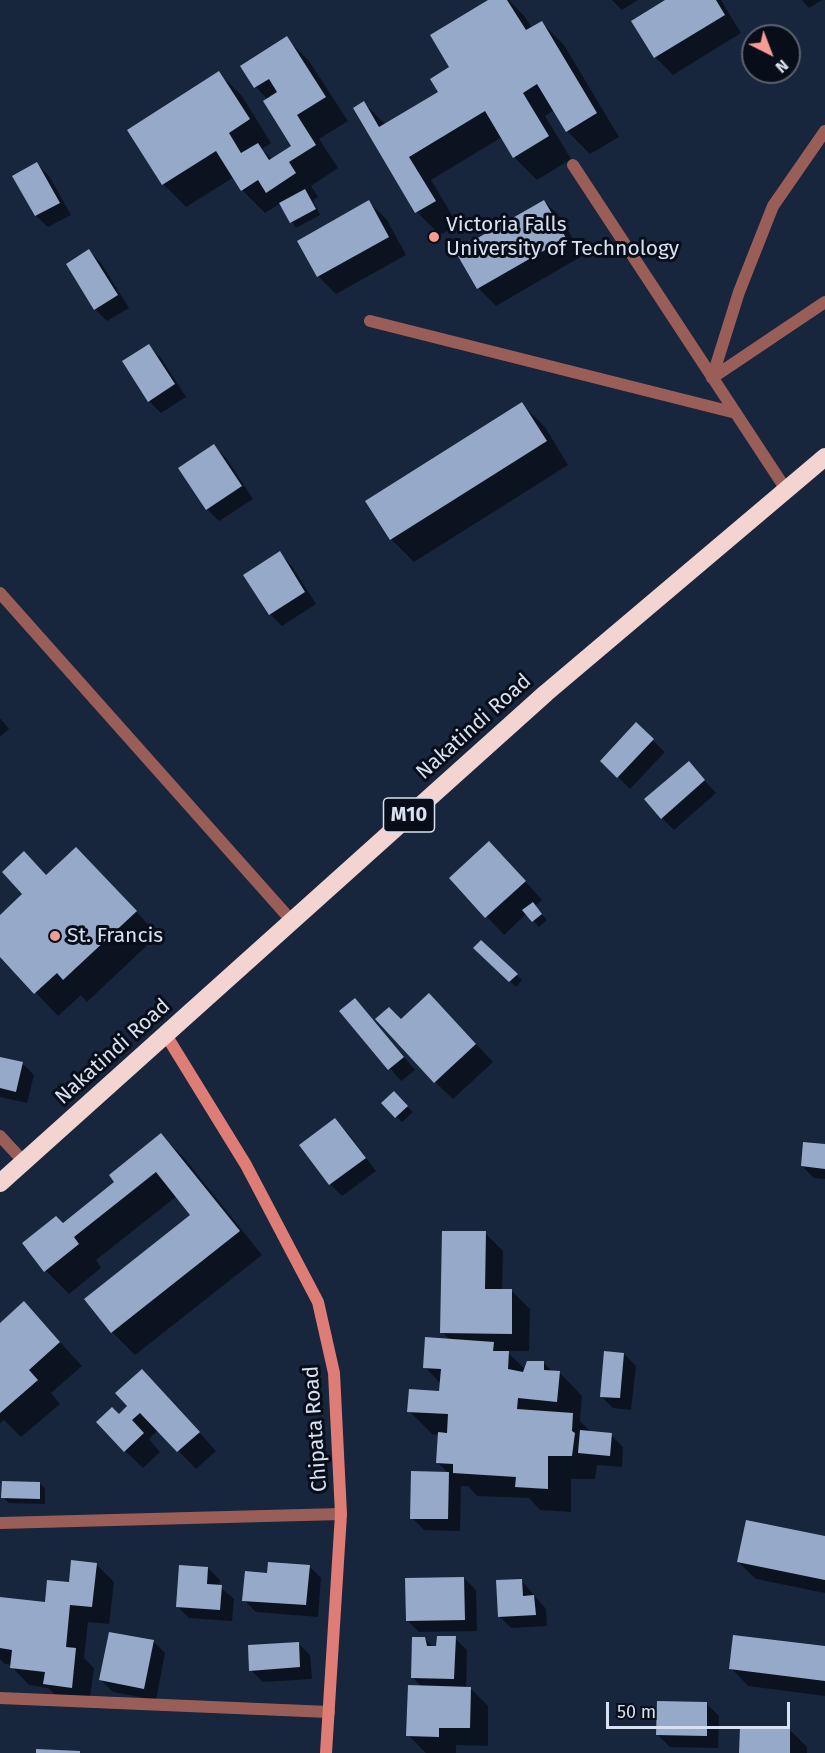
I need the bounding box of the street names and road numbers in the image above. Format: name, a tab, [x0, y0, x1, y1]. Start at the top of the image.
street label: Nakatindi Road	[411, 669, 537, 785]
road number: M10	[384, 798, 434, 832]
street label: Nakatindi Road	[50, 994, 176, 1110]
street label: Chipata Road	[299, 1365, 333, 1493]

